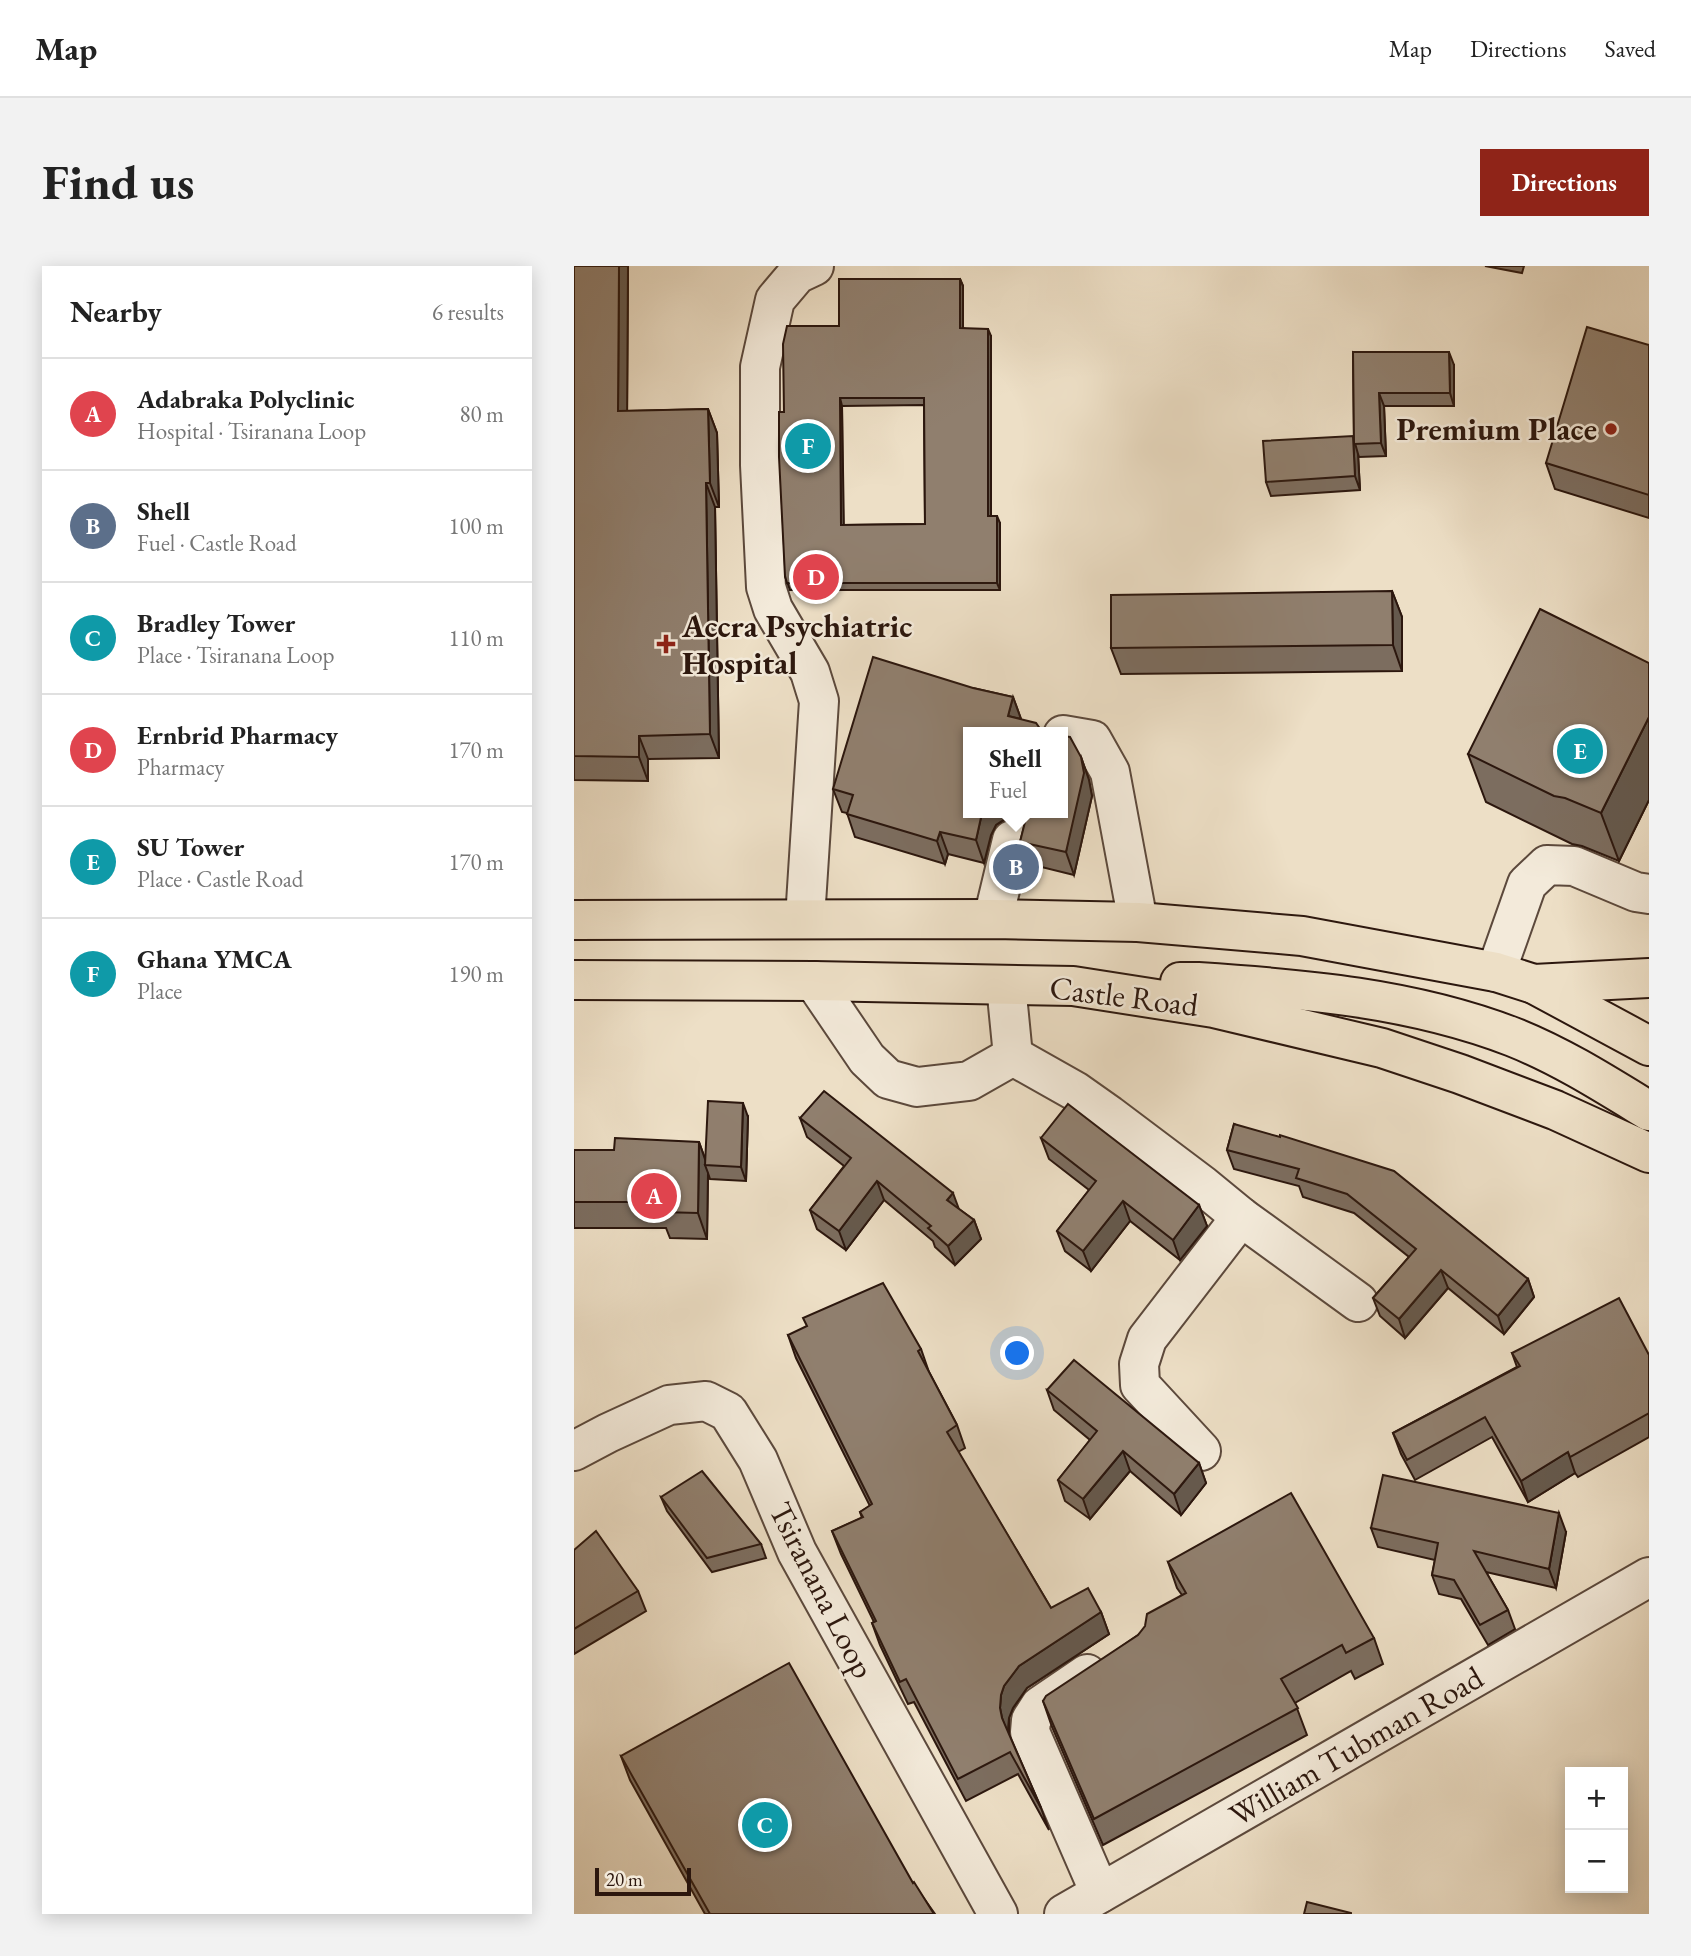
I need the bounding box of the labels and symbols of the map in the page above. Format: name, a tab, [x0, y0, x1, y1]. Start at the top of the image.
place label: Premium Place	[1396, 408, 1597, 450]
pin: F	[785, 420, 831, 472]
marker: Premium Place	[1603, 421, 1619, 437]
pin: D	[793, 551, 839, 603]
place label: Accra Psychiatric Hospital	[681, 605, 912, 684]
marker: Accra Psychiatric Hospital	[656, 634, 676, 654]
pin: E	[1557, 725, 1603, 777]
pin: B	[993, 841, 1039, 893]
street label: Castle Road	[1047, 966, 1202, 1026]
pin: A	[631, 1170, 677, 1222]
your location	[1000, 1336, 1034, 1370]
street label: Tsiranana Loop	[760, 1495, 884, 1685]
street label: William Tubman Road	[1221, 1656, 1491, 1836]
pin: C	[742, 1799, 788, 1851]
scale bar	[595, 1865, 691, 1897]

